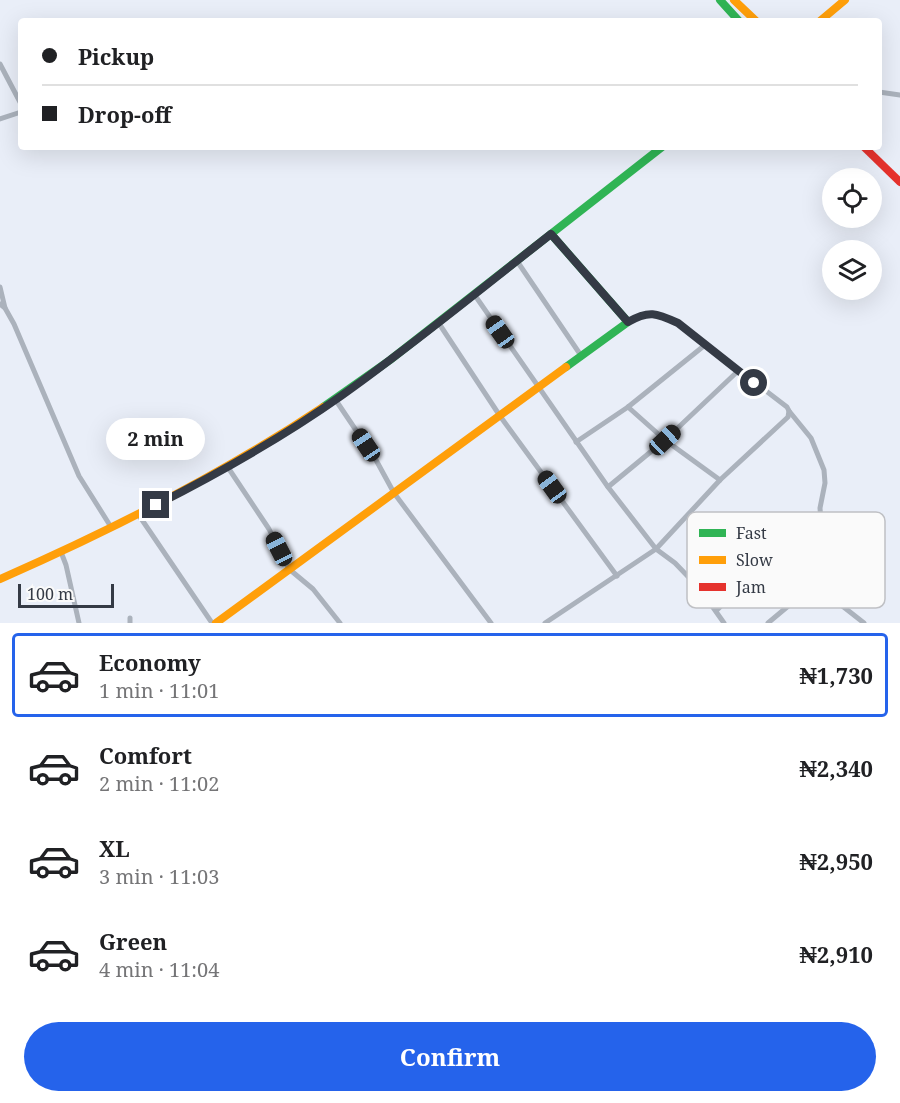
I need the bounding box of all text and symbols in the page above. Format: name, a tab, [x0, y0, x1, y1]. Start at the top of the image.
text: Pickup	[78, 41, 154, 71]
text: Drop-off	[78, 99, 171, 129]
map controls	[822, 168, 882, 300]
button: locate	[822, 168, 882, 228]
button: layers	[822, 240, 882, 300]
car	[482, 312, 518, 352]
route start	[740, 369, 767, 396]
callout: 2 min	[106, 418, 206, 460]
car	[646, 421, 684, 459]
text: 2 min	[127, 425, 184, 452]
car	[348, 425, 384, 465]
car	[534, 467, 570, 507]
route end	[142, 491, 169, 518]
legend	[687, 512, 885, 608]
text: Fast	[736, 522, 767, 544]
car	[263, 529, 295, 569]
text: Slow	[736, 549, 773, 571]
text: Jam	[735, 576, 766, 598]
scale bar	[18, 581, 114, 608]
text: 100 m	[27, 583, 73, 605]
text: Economy	[99, 647, 201, 677]
icon: car	[27, 648, 81, 702]
text: ₦1,730	[799, 660, 873, 690]
text: 1 min · 11:01	[99, 677, 219, 704]
text: Comfort	[99, 740, 192, 770]
icon: car	[27, 741, 81, 795]
text: ₦2,340	[799, 753, 873, 783]
text: 2 min · 11:02	[99, 770, 219, 797]
text: XL	[99, 833, 130, 863]
icon: car	[27, 834, 81, 888]
text: ₦2,950	[799, 846, 873, 876]
text: 3 min · 11:03	[99, 863, 219, 890]
text: Green	[99, 926, 167, 956]
icon: car	[27, 927, 81, 981]
text: ₦2,910	[799, 939, 873, 969]
text: 4 min · 11:04	[99, 956, 219, 983]
button: Confirm	[24, 1022, 876, 1091]

